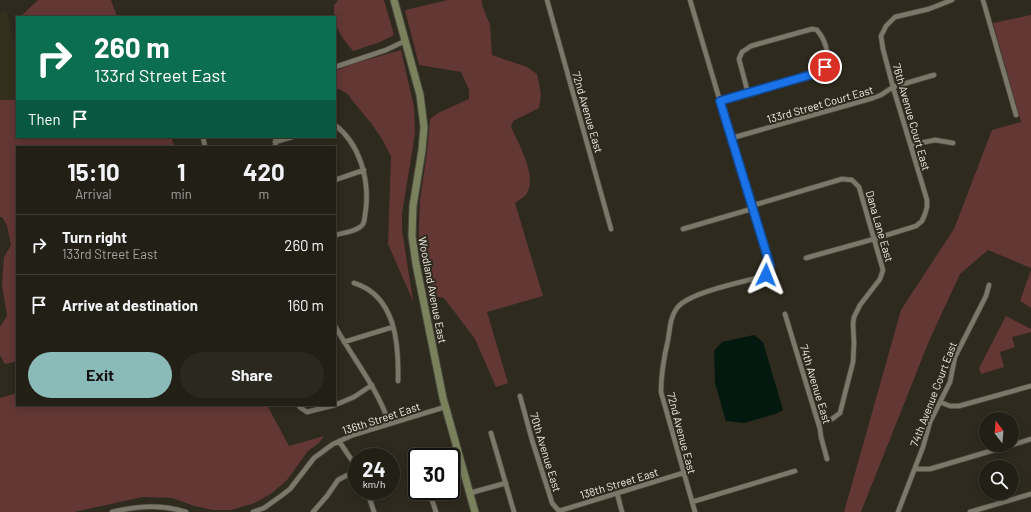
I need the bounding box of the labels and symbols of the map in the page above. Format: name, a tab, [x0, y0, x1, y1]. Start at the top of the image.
pin	[808, 50, 842, 84]
street label: 76th Avenue Court East	[891, 62, 933, 172]
street label: 72nd Avenue East	[570, 70, 606, 154]
street label: 133rd Street Court East	[765, 83, 875, 125]
street label: Dana Lane East	[864, 189, 896, 263]
street label: Woodland Avenue East	[416, 236, 450, 344]
position arrow	[745, 254, 787, 296]
street label: 74th Avenue Court East	[907, 340, 959, 448]
street label: 74th Avenue East	[798, 343, 834, 425]
street label: 72nd Avenue East	[665, 391, 699, 475]
street label: 136th Street East	[340, 399, 422, 437]
street label: 70th Avenue East	[528, 411, 564, 493]
north arrow	[979, 412, 1019, 452]
speed limit sign: 30	[408, 448, 460, 500]
street label: 138th Street East	[578, 465, 660, 501]

